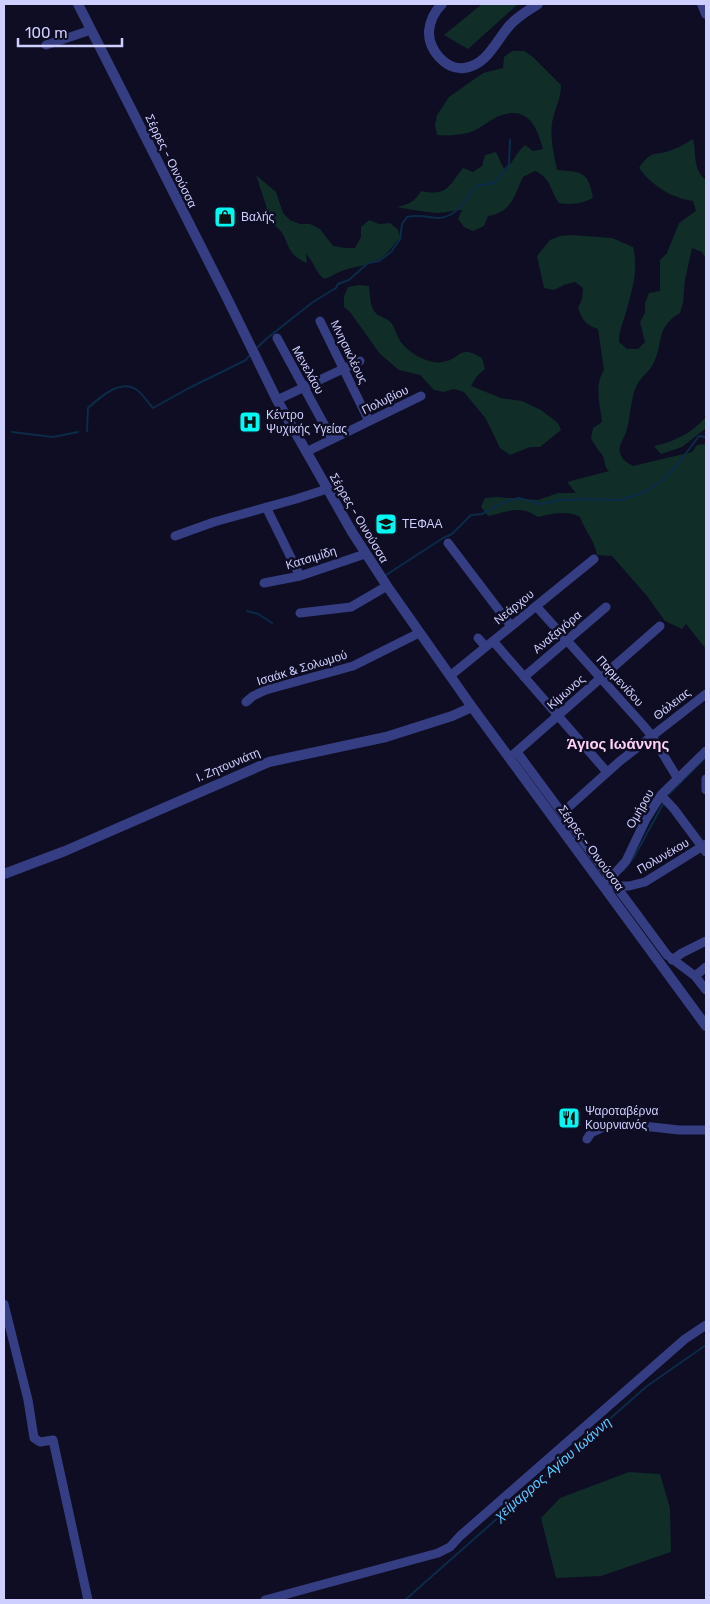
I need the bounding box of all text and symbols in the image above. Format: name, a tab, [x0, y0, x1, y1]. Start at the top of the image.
scale bar	[18, 15, 121, 47]
text: 100 m	[25, 24, 67, 42]
street label: Σέρρες - Οινούσσα	[142, 112, 200, 210]
shop icon: Βαλής	[213, 205, 237, 229]
place label: Βαλής	[241, 210, 275, 224]
street label: Μνησικλέους	[328, 318, 371, 386]
street label: Μενελάου	[289, 344, 327, 396]
street label: Πολυβίου	[359, 383, 411, 417]
place label: Κέντρο Ψυχικής Υγείας	[266, 408, 347, 436]
hospital icon: Κέντρο Ψυχικής Υγείας	[238, 410, 262, 434]
street label: Σέρρες - Οινούσσα	[327, 471, 391, 565]
school or university icon: ΤΕΦΑΑ	[374, 512, 398, 536]
place label: ΤΕΦΑΑ	[402, 517, 443, 531]
street label: Κατσιμίδη	[284, 544, 338, 572]
street label: Νεάρχου	[491, 587, 537, 627]
street label: Αναξαγόρα	[530, 608, 584, 656]
street label: Ισαάκ & Σολωμού	[255, 648, 349, 688]
street label: Παρμενίδου	[594, 653, 646, 709]
street label: Κίμωνος	[544, 672, 588, 712]
street label: Θάλειας	[651, 685, 693, 723]
district label: Άγιος Ιωάννης	[567, 735, 670, 753]
street label: Ι. Ζητουνιάτη	[194, 745, 262, 785]
street label: Ομήρου	[623, 787, 657, 831]
street label: Σέρρες - Οινούσσα	[555, 803, 627, 894]
street label: Πολυνέκου	[634, 835, 692, 877]
place label: Ψαροταβέρνα Κουρνιανός	[585, 1104, 658, 1132]
restaurant icon: Ψαροταβέρνα Κουρνιανός	[557, 1106, 581, 1130]
water label: χείμαρρος Αγίου Ιωάννη	[490, 1413, 615, 1526]

